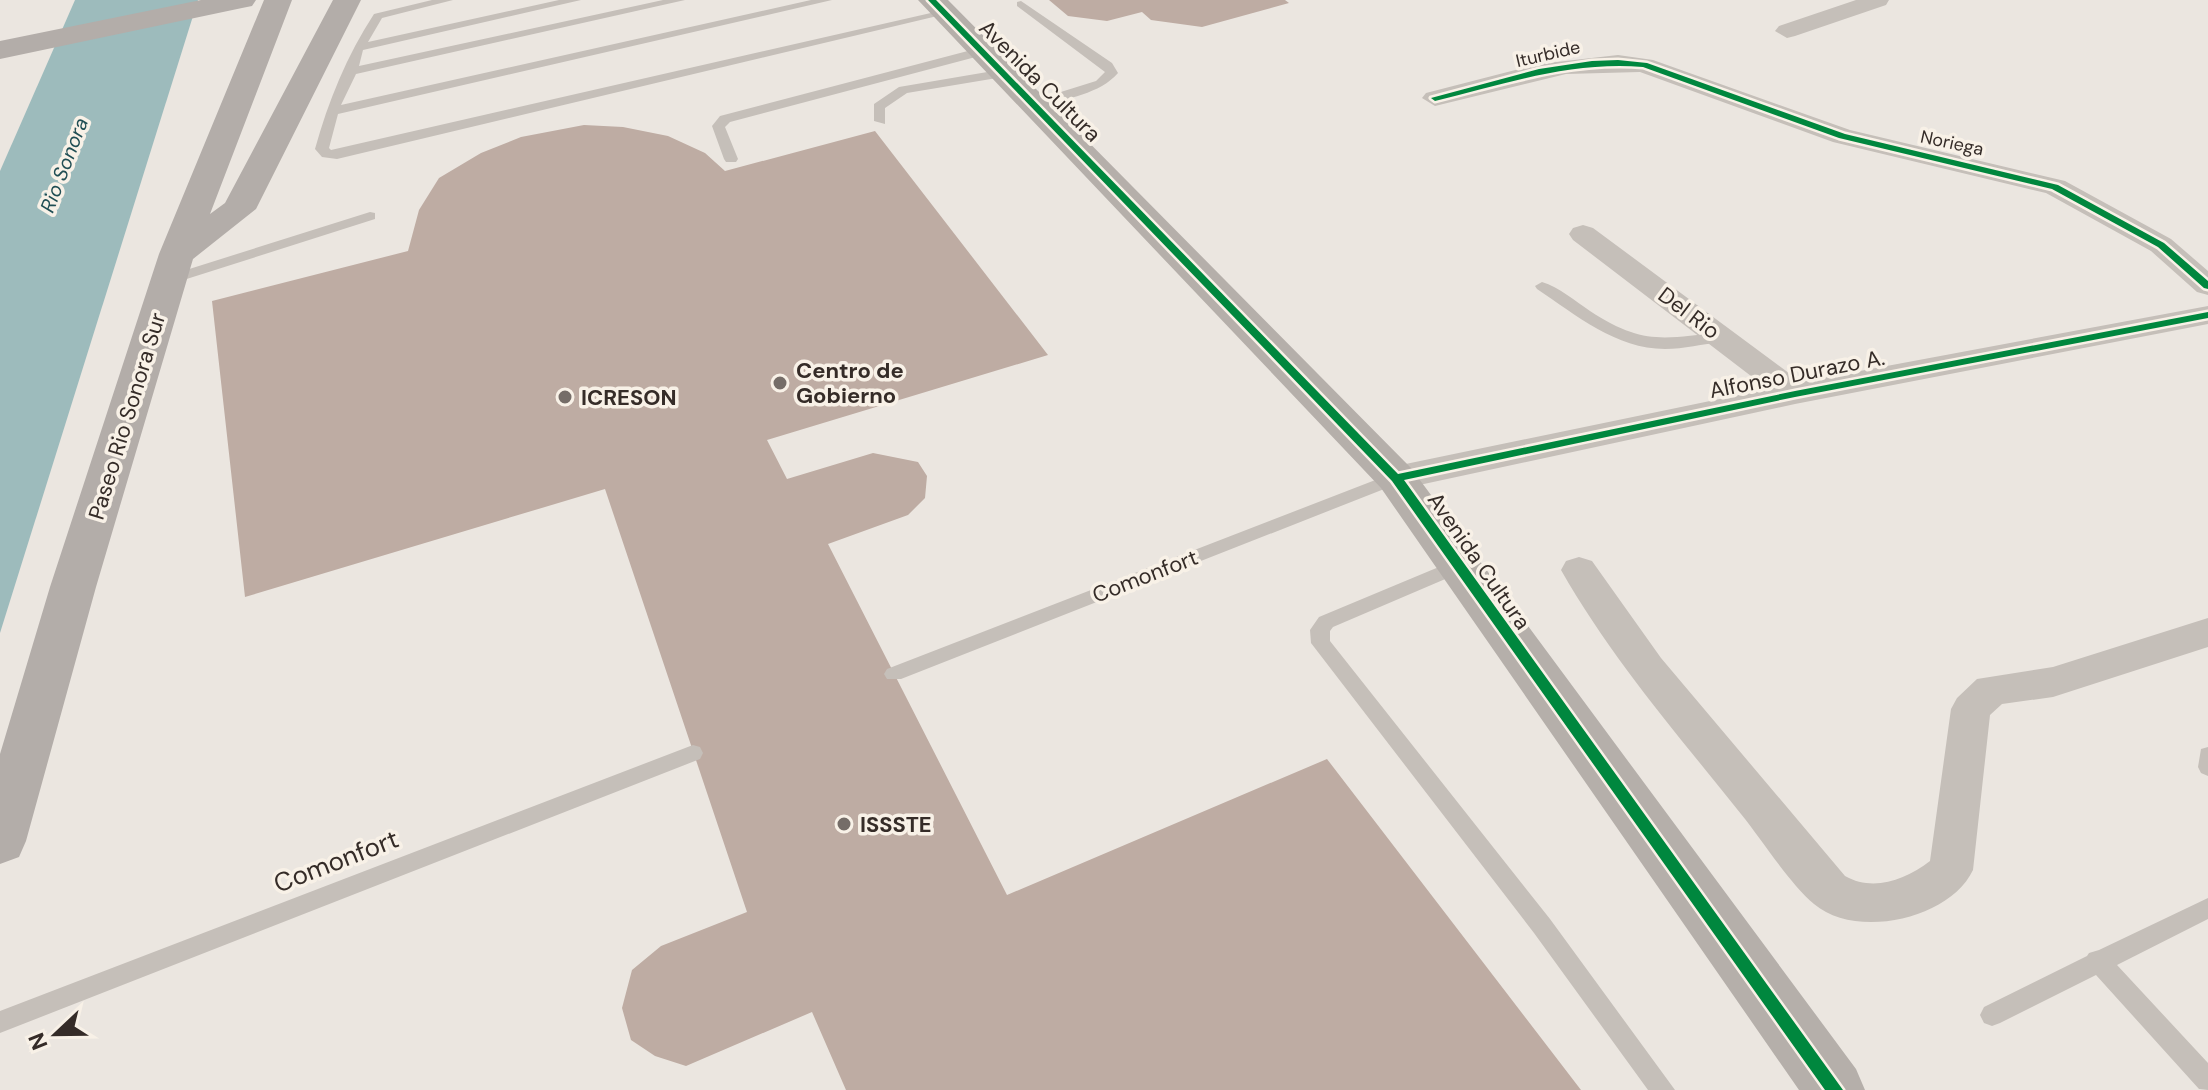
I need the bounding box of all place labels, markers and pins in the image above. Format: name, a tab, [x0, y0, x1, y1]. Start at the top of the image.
place label: Centro de Gobierno	[796, 356, 904, 410]
marker: Centro de Gobierno	[771, 374, 789, 392]
place label: ICRESON	[581, 383, 677, 412]
marker: ICRESON	[556, 388, 574, 406]
place label: ISSSTE	[860, 810, 932, 839]
marker: ISSSTE	[835, 815, 853, 833]

